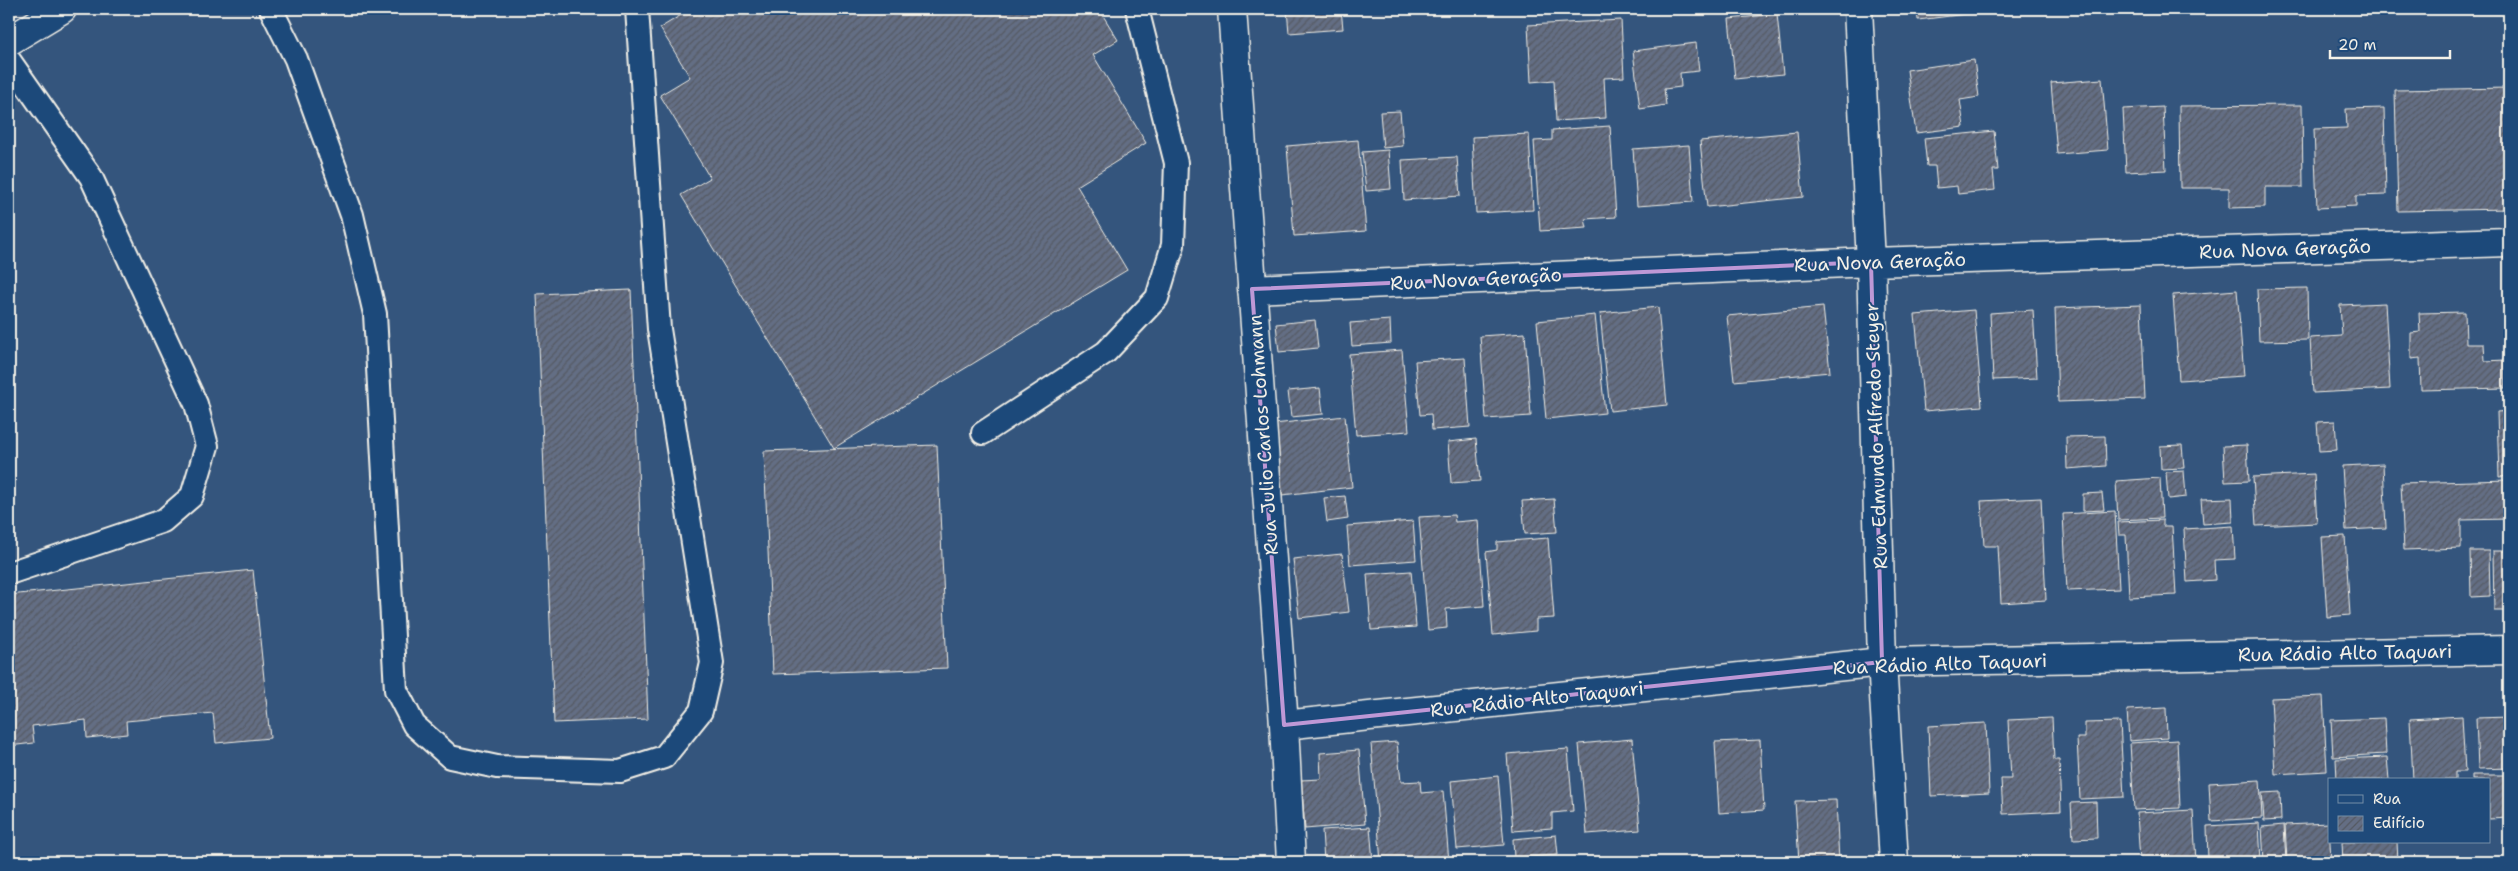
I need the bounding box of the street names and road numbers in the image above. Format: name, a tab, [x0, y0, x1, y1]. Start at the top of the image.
street label: Rua Nova Geração	[2199, 234, 2371, 264]
street label: Rua Nova Geração	[1794, 247, 1966, 277]
street label: Rua Nova Geração	[1389, 262, 1563, 296]
street label: Rua Edmundo Alfredo Steyer	[1859, 302, 1893, 570]
street label: Rua Julio Carlos Lohmann	[1242, 314, 1284, 556]
street label: Rua Rádio Alto Taquari	[2238, 639, 2452, 667]
street label: Rua Rádio Alto Taquari	[1832, 648, 2048, 680]
street label: Rua Rádio Alto Taquari	[1429, 675, 1645, 723]

